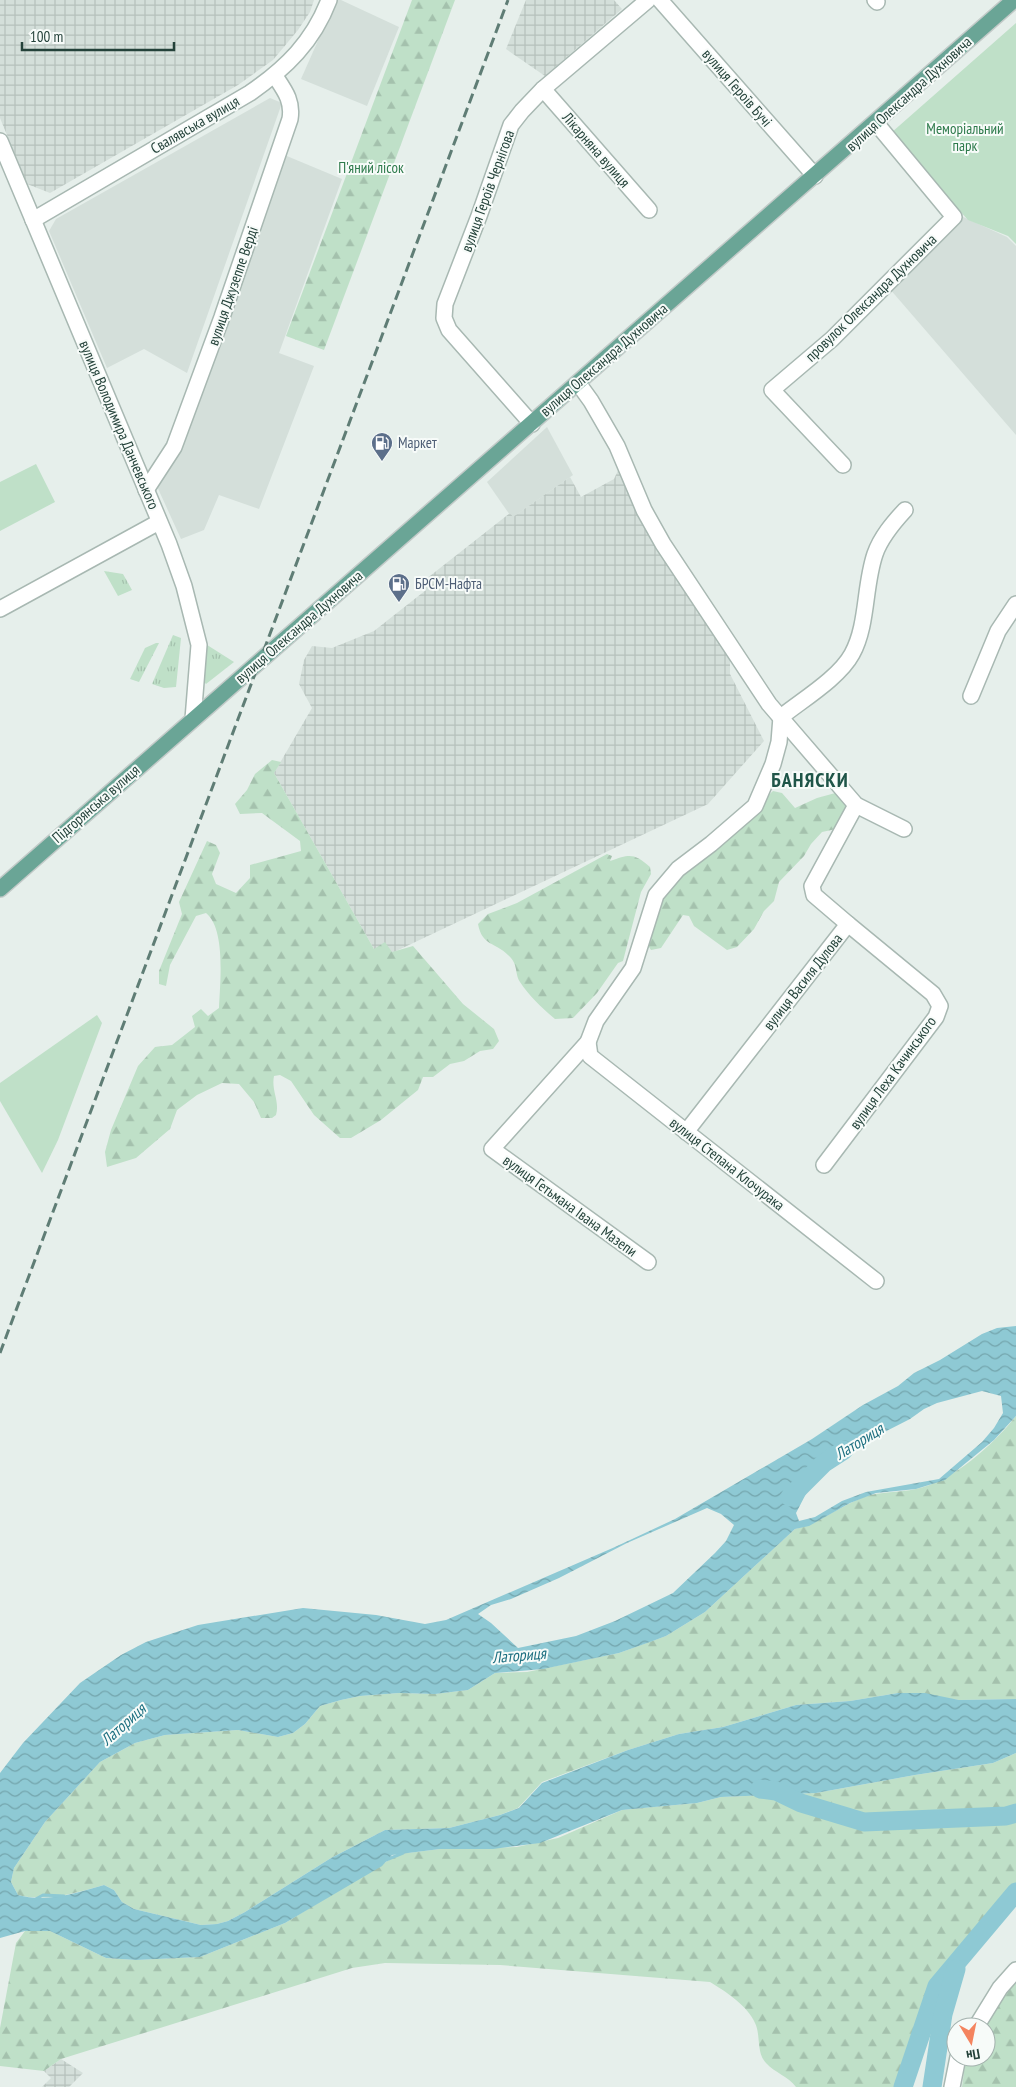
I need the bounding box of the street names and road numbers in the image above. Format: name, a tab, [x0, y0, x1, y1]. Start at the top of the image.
street label: вулиця Олександра Духновича	[842, 32, 975, 155]
street label: вулиця Героїв Бучі	[698, 45, 776, 131]
street label: Свалявська вулиця	[147, 91, 243, 158]
street label: Лікарняна вулиця	[558, 107, 634, 191]
street label: вулиця Героїв Чернігова	[457, 127, 518, 254]
street label: вулиця Джузеппе Верді	[203, 224, 262, 348]
street label: провулок Олександра Духновича	[801, 230, 940, 365]
street label: вулиця Олександра Духновича	[536, 299, 671, 420]
street label: вулиця Володимира Данчевського	[75, 337, 164, 512]
street label: вулиця Олександра Духновича	[231, 566, 366, 687]
street label: Підгорянська вулиця	[48, 760, 144, 847]
street label: вулиця Василя Дулова	[759, 930, 846, 1034]
street label: вулиця Леха Качинського	[845, 1013, 940, 1133]
street label: вулиця Степана Клочурака	[666, 1113, 789, 1214]
street label: вулиця Гетьмана Івана Мазепи	[499, 1151, 641, 1261]

